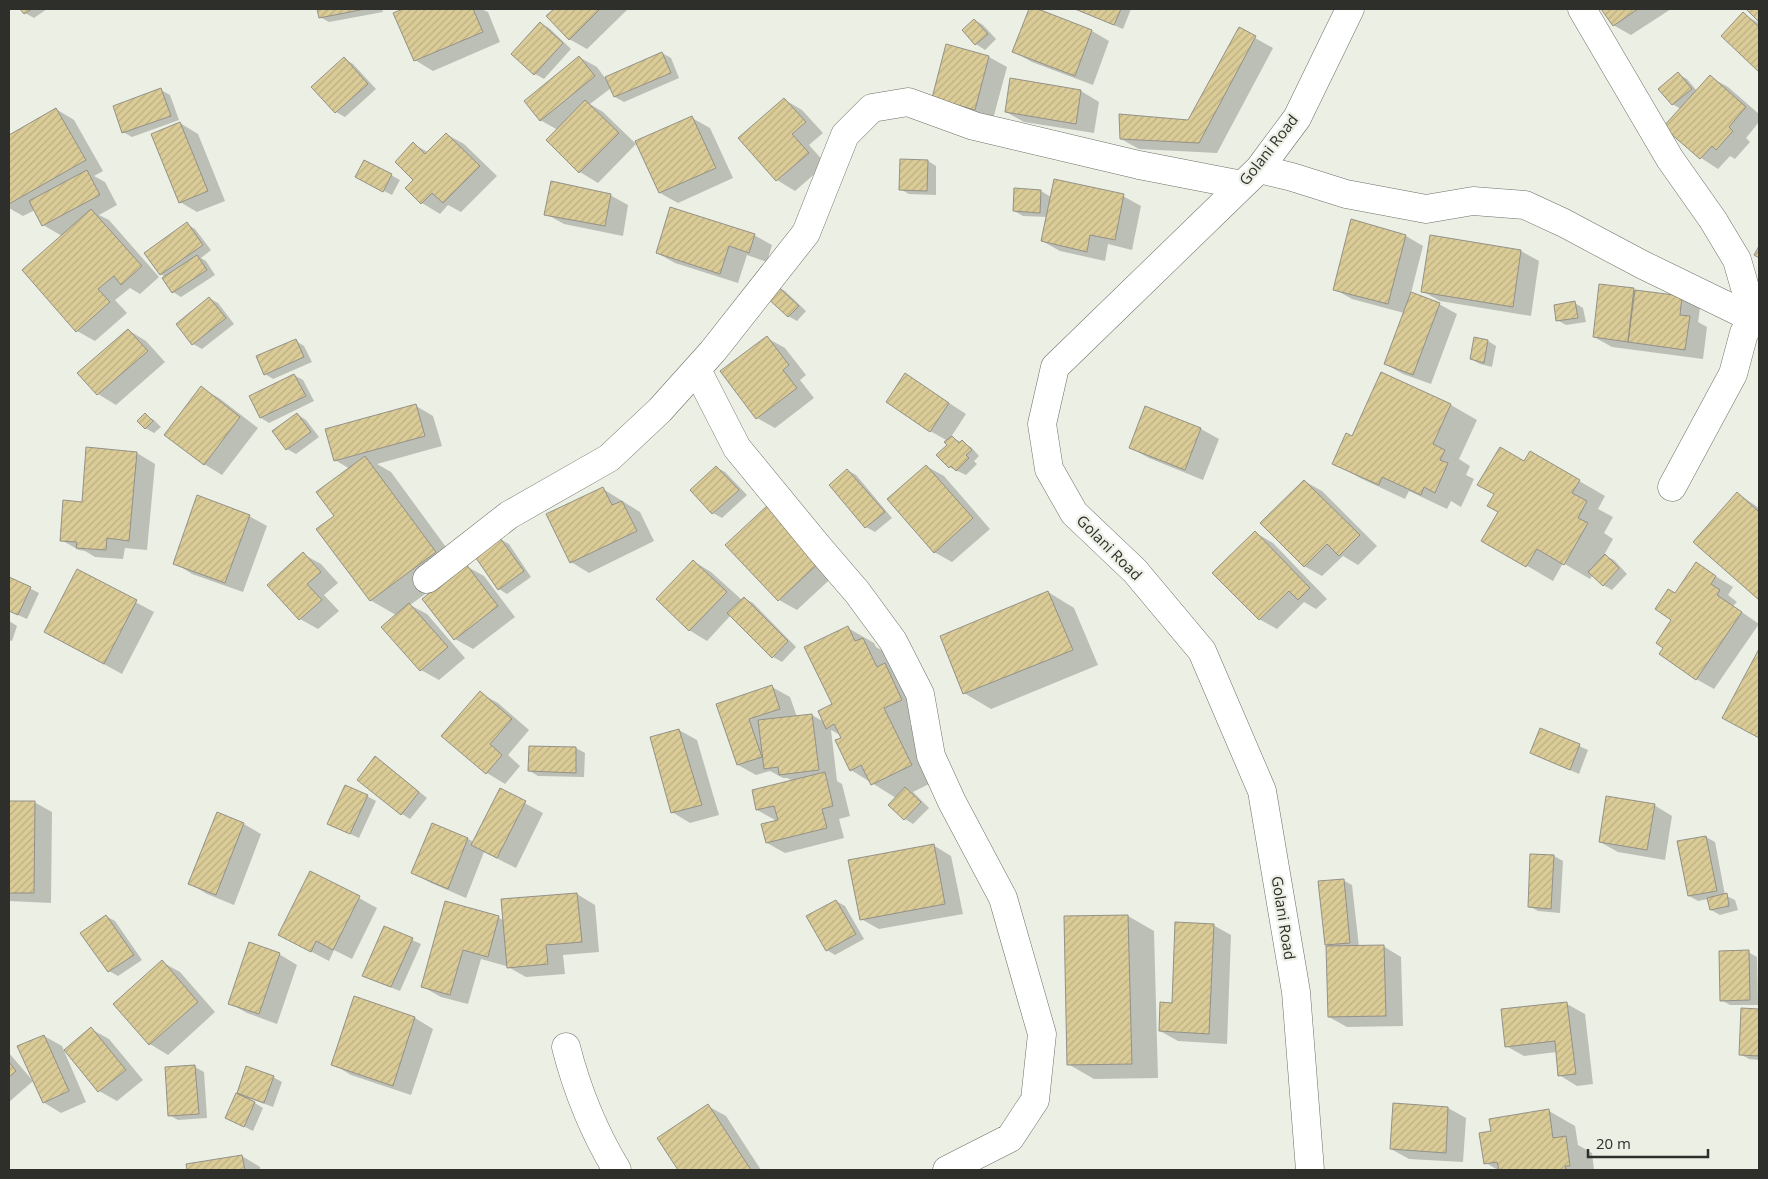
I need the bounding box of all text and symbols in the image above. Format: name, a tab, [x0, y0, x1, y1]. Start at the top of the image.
street label: Golani Road	[1234, 110, 1302, 189]
street label: Golani Road	[1073, 510, 1147, 584]
street label: Golani Road	[1267, 874, 1300, 961]
scale bar	[1588, 1126, 1708, 1158]
text: 20 m	[1596, 1133, 1631, 1153]

